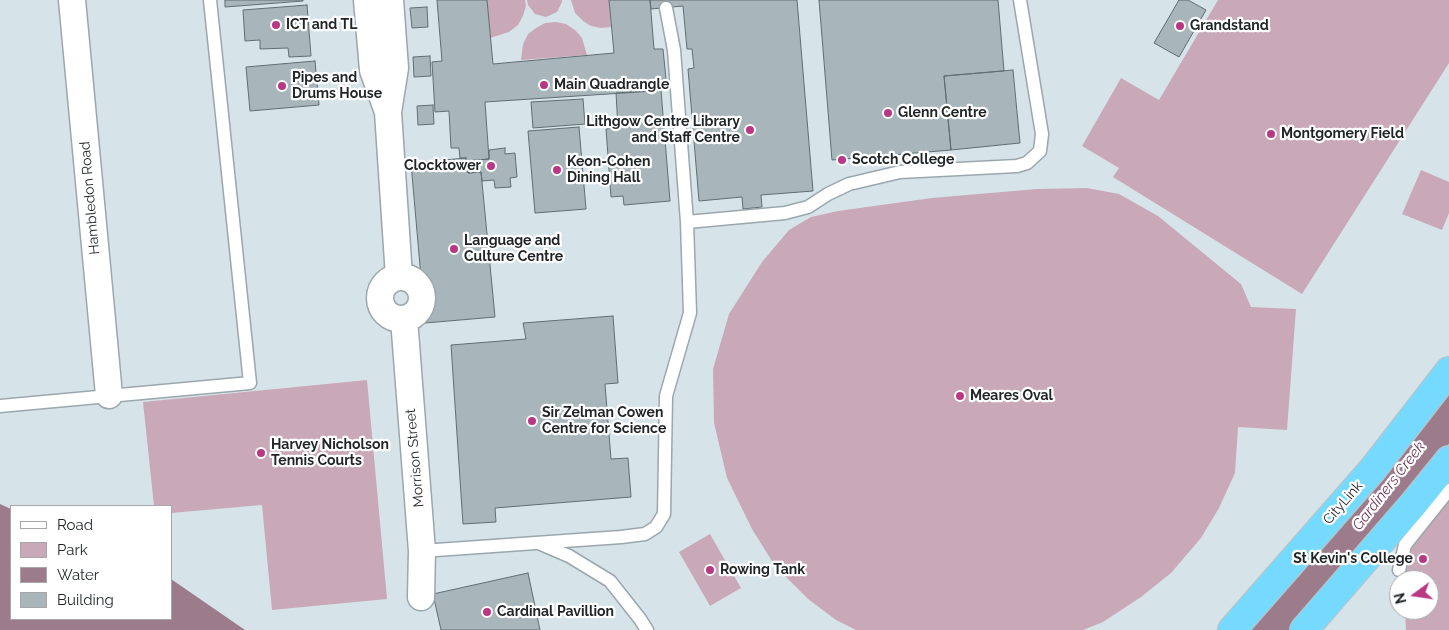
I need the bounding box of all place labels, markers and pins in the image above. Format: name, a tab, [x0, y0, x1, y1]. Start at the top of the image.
place label: ICT and TL	[286, 17, 357, 33]
place label: Grandstand	[1190, 18, 1269, 34]
marker: ICT and TL	[270, 19, 282, 31]
marker: Grandstand	[1174, 20, 1186, 32]
place label: Pipes and Drums House	[292, 70, 382, 102]
place label: Main Quadrangle	[554, 77, 669, 93]
marker: Main Quadrangle	[538, 79, 550, 91]
marker: Pipes and Drums House	[276, 80, 288, 92]
place label: Glenn Centre	[898, 105, 987, 121]
marker: Glenn Centre	[882, 107, 894, 119]
place label: Lithgow Centre Library and Staff Centre	[586, 114, 740, 146]
marker: Lithgow Centre Library and Staff Centre	[744, 124, 756, 136]
place label: Montgomery Field	[1281, 126, 1404, 142]
marker: Montgomery Field	[1265, 128, 1277, 140]
place label: Scotch College	[852, 152, 954, 168]
place label: Keon-Cohen Dining Hall	[567, 154, 650, 186]
marker: Scotch College	[836, 154, 848, 166]
place label: Clocktower	[404, 158, 481, 174]
marker: Clocktower	[485, 160, 497, 172]
marker: Keon-Cohen Dining Hall	[551, 164, 563, 176]
place label: Language and Culture Centre	[464, 233, 563, 266]
marker: Language and Culture Centre	[448, 243, 460, 255]
place label: Meares Oval	[970, 388, 1053, 404]
marker: Meares Oval	[954, 390, 966, 402]
place label: Sir Zelman Cowen Centre for Science	[542, 405, 666, 438]
marker: Sir Zelman Cowen Centre for Science	[526, 415, 538, 427]
place label: Harvey Nicholson Tennis Courts	[271, 437, 389, 470]
marker: Harvey Nicholson Tennis Courts	[255, 447, 267, 459]
place label: St Kevin's College	[1293, 551, 1413, 567]
marker: St Kevin's College	[1417, 553, 1429, 565]
place label: Rowing Tank	[720, 562, 805, 578]
marker: Rowing Tank	[704, 564, 716, 576]
place label: Cardinal Pavillion	[497, 604, 614, 620]
marker: Cardinal Pavillion	[481, 606, 493, 618]

